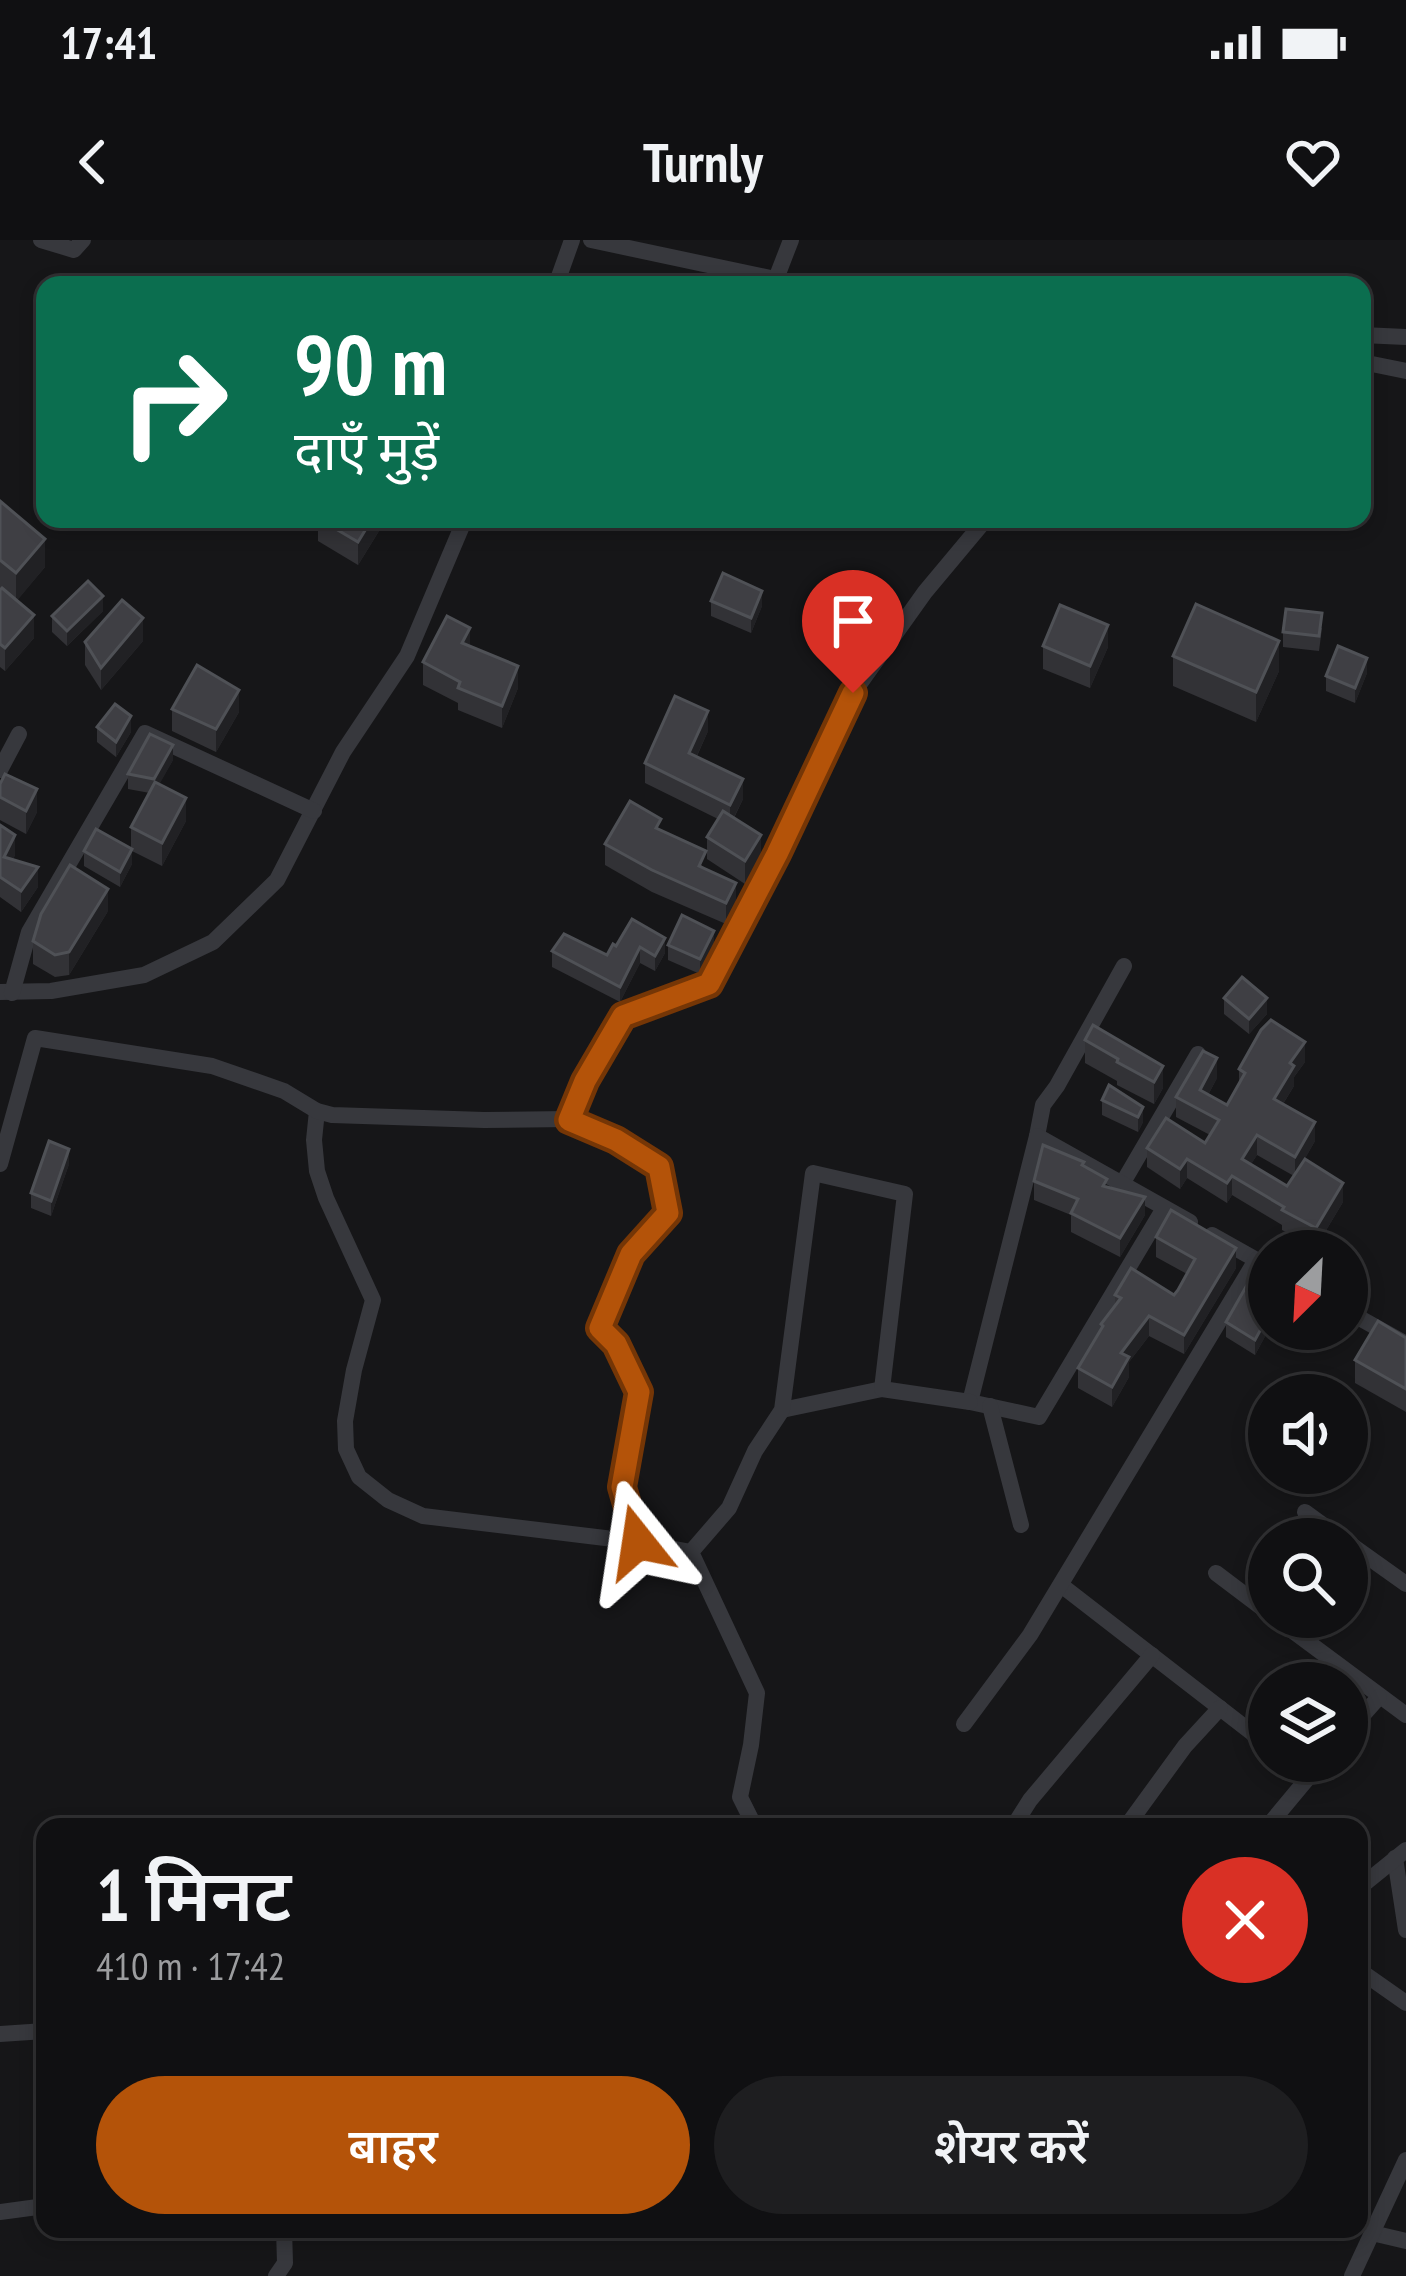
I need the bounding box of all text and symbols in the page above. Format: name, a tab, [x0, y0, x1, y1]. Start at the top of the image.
text: 17:41	[60, 13, 157, 71]
text: Turnly	[643, 127, 763, 197]
icon: back	[60, 129, 126, 195]
icon: heart	[1280, 129, 1346, 195]
text: 90 m	[294, 309, 447, 418]
icon: right	[96, 324, 252, 480]
text: दाएँ मुड़ें	[294, 415, 439, 485]
pin	[802, 570, 904, 693]
icon: arrive	[820, 588, 886, 654]
north arrow	[1248, 1230, 1368, 1350]
map controls	[1248, 1230, 1368, 1782]
button: sound	[1248, 1374, 1368, 1494]
position arrow	[575, 1479, 701, 1605]
button: search	[1248, 1518, 1368, 1638]
button: layers	[1248, 1662, 1368, 1782]
text: 1 मिनट	[96, 1848, 291, 1941]
button: close	[1182, 1857, 1308, 1983]
text: 410 m · 17:42	[96, 1940, 285, 1991]
button: बाहर	[96, 2076, 690, 2214]
button: शेयर करें	[714, 2076, 1308, 2214]

